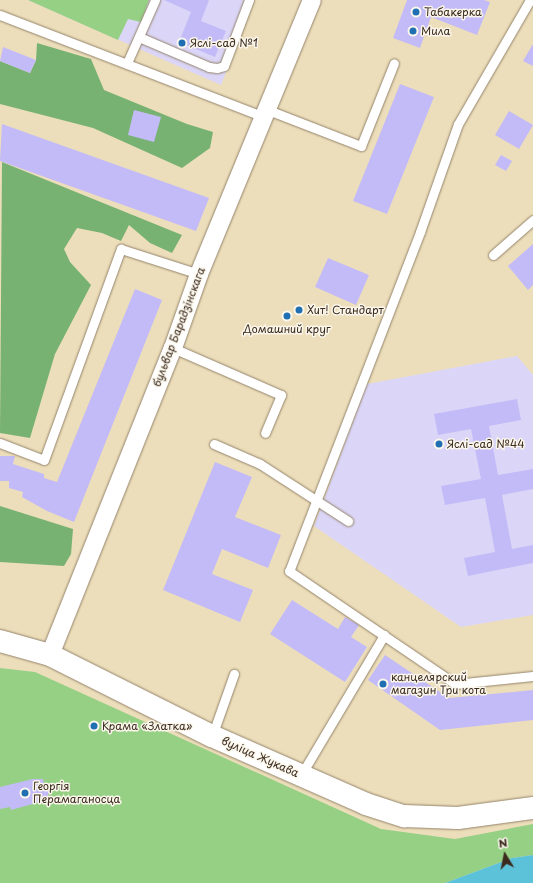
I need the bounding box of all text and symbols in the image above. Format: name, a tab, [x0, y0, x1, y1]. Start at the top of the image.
place label: Табакерка	[424, 5, 482, 19]
marker: Табакерка	[411, 7, 421, 17]
place label: Мила	[421, 24, 450, 38]
marker: Мила	[408, 26, 418, 36]
place label: Яслі-сад №1	[190, 36, 258, 50]
marker: Яслі-сад №1	[177, 38, 187, 48]
street label: бульвар Барадзінскага	[150, 265, 208, 389]
place label: Хит! Стандарт	[307, 303, 384, 317]
marker: Хит! Стандарт	[294, 305, 304, 315]
marker: Домашний круг	[282, 311, 292, 321]
place label: Домашний круг	[243, 322, 331, 336]
place label: Яслі-сад №44	[447, 437, 524, 451]
marker: Яслі-сад №44	[434, 439, 444, 449]
place label: канцелярский магазин Три кота	[391, 671, 487, 697]
marker: канцелярский магазин Три кота	[378, 679, 388, 689]
place label: Крама «Златка»	[102, 719, 192, 733]
marker: Крама «Златка»	[89, 721, 99, 731]
street label: вуліца Жукава	[219, 734, 301, 780]
place label: Георгія Перамаганосца	[33, 780, 120, 806]
marker: Георгія Перамаганосца	[20, 788, 30, 798]
text: N	[497, 834, 509, 852]
north arrow	[485, 835, 525, 875]

